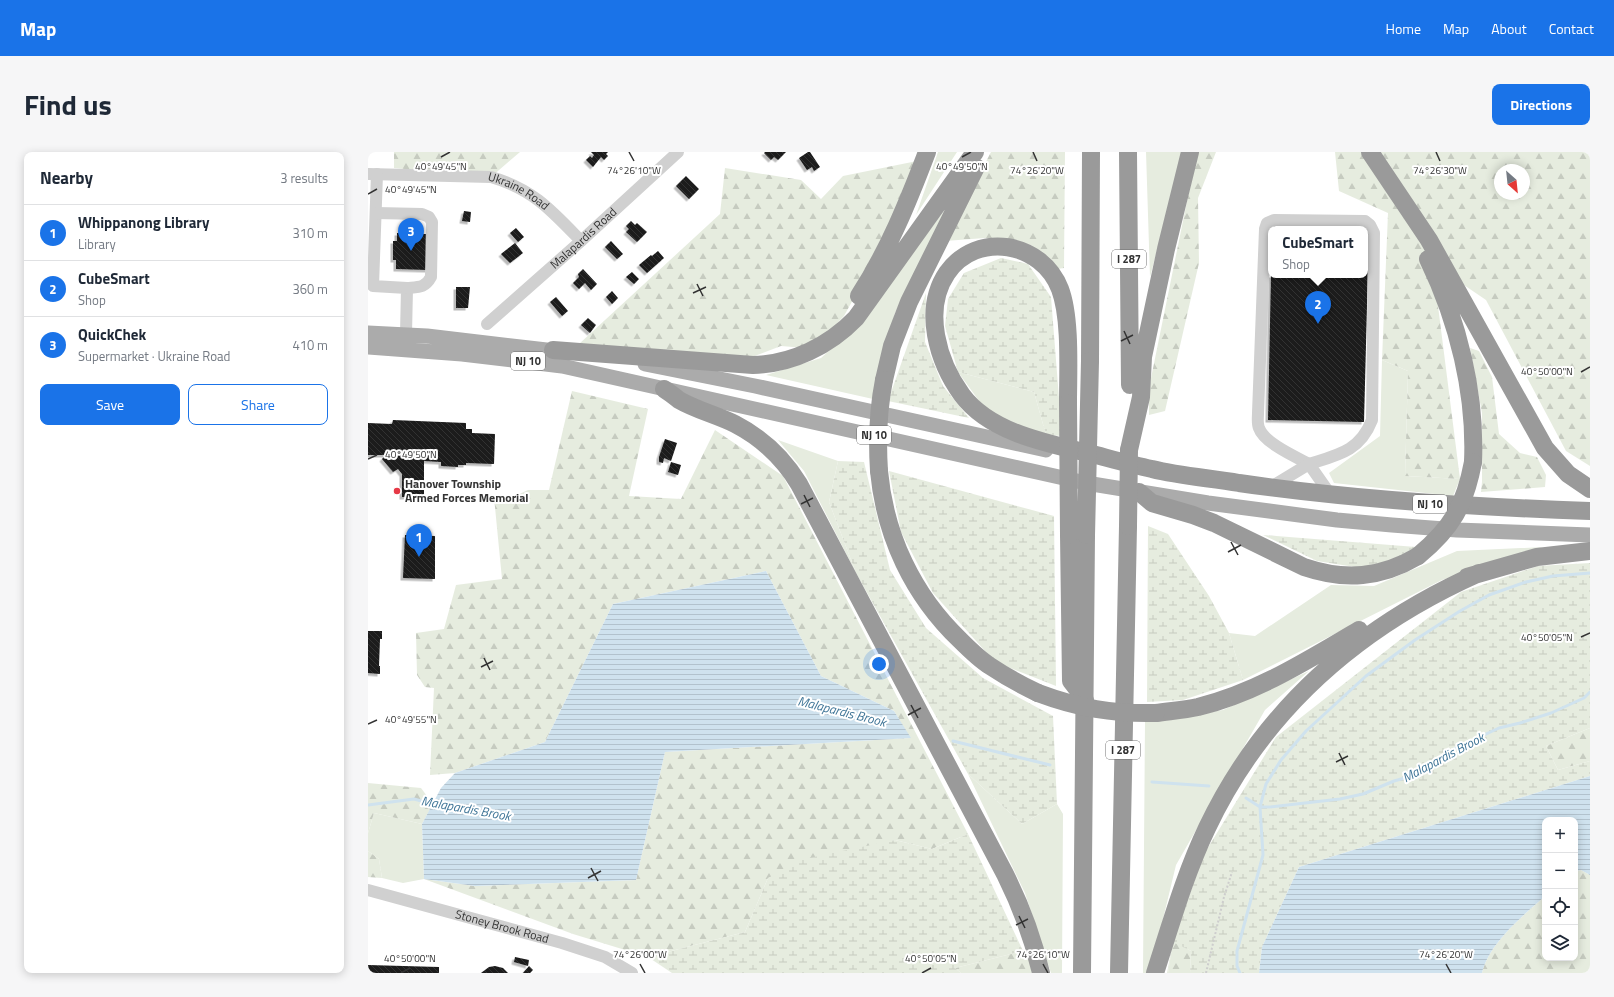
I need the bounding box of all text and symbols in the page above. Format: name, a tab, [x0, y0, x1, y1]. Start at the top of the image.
text: Map	[20, 14, 56, 43]
text: Home	[1386, 18, 1421, 39]
text: Map	[1443, 18, 1469, 39]
text: About	[1491, 18, 1527, 39]
text: Contact	[1549, 18, 1594, 39]
text: Find us	[24, 83, 112, 126]
button: Directions	[1492, 84, 1590, 125]
text: 40°49'45"N	[415, 159, 467, 174]
text: 40°49'50"N	[936, 159, 988, 174]
text: 74°26'10"W	[607, 163, 661, 178]
text: 74°26'20"W	[1010, 163, 1064, 178]
text: 74°26'30"W	[1413, 163, 1467, 178]
north arrow	[1494, 164, 1530, 200]
text: Nearby	[40, 165, 93, 191]
street label: Ukraine Road	[486, 167, 554, 214]
text: 3 results	[280, 168, 328, 188]
text: 40°49'45"N	[385, 182, 437, 197]
street label: Malapardis Road	[545, 203, 621, 273]
text: Whippanong Library	[78, 211, 209, 234]
pin: 3	[398, 218, 424, 251]
text: 1	[49, 223, 57, 243]
text: 310 m	[292, 223, 328, 243]
popup	[1268, 226, 1368, 278]
text: CubeSmart	[1282, 231, 1354, 254]
text: Library	[78, 234, 116, 254]
road number: I 287	[1112, 250, 1146, 268]
text: Shop	[1282, 254, 1310, 274]
text: CubeSmart	[78, 267, 150, 290]
text: 2	[49, 279, 57, 299]
text: 360 m	[292, 279, 328, 299]
text: Shop	[78, 290, 106, 310]
pin: 2	[1305, 291, 1331, 324]
text: QuickChek	[78, 323, 146, 346]
text: 3	[49, 335, 57, 355]
text: 410 m	[292, 335, 328, 355]
text: Supermarket · Ukraine Road	[78, 346, 230, 366]
road number: NJ 10	[511, 352, 545, 370]
text: 40°50'00"N	[1521, 364, 1573, 379]
button: Save	[40, 384, 180, 425]
button: Share	[188, 384, 328, 425]
road number: NJ 10	[857, 426, 891, 444]
text: 40°49'50"N	[385, 447, 437, 462]
place label: Hanover Township Armed Forces Memorial	[405, 474, 529, 507]
marker: Hanover Township Armed Forces Memorial	[392, 486, 402, 496]
road number: NJ 10	[1413, 495, 1447, 513]
pin: 1	[406, 524, 432, 557]
text: 40°50'05"N	[1521, 630, 1573, 645]
your location	[869, 654, 889, 674]
water label: Malapardis Brook	[796, 690, 890, 732]
text: 40°49'55"N	[385, 712, 437, 727]
water label: Malapardis Brook	[1398, 726, 1490, 787]
road number: I 287	[1106, 741, 1140, 759]
water label: Malapardis Brook	[420, 790, 514, 826]
map controls	[1542, 817, 1578, 961]
button: +	[1542, 817, 1578, 853]
button: −	[1542, 853, 1578, 889]
button: locate	[1542, 889, 1578, 925]
street label: Stoney Brook Road	[453, 904, 551, 948]
button: layers	[1542, 925, 1578, 961]
text: 74°26'00"W	[613, 947, 667, 962]
text: 74°26'10"W	[1016, 947, 1070, 962]
text: 74°26'20"W	[1419, 947, 1473, 962]
text: 40°50'00"N	[384, 951, 436, 966]
text: 40°50'05"N	[905, 951, 957, 966]

